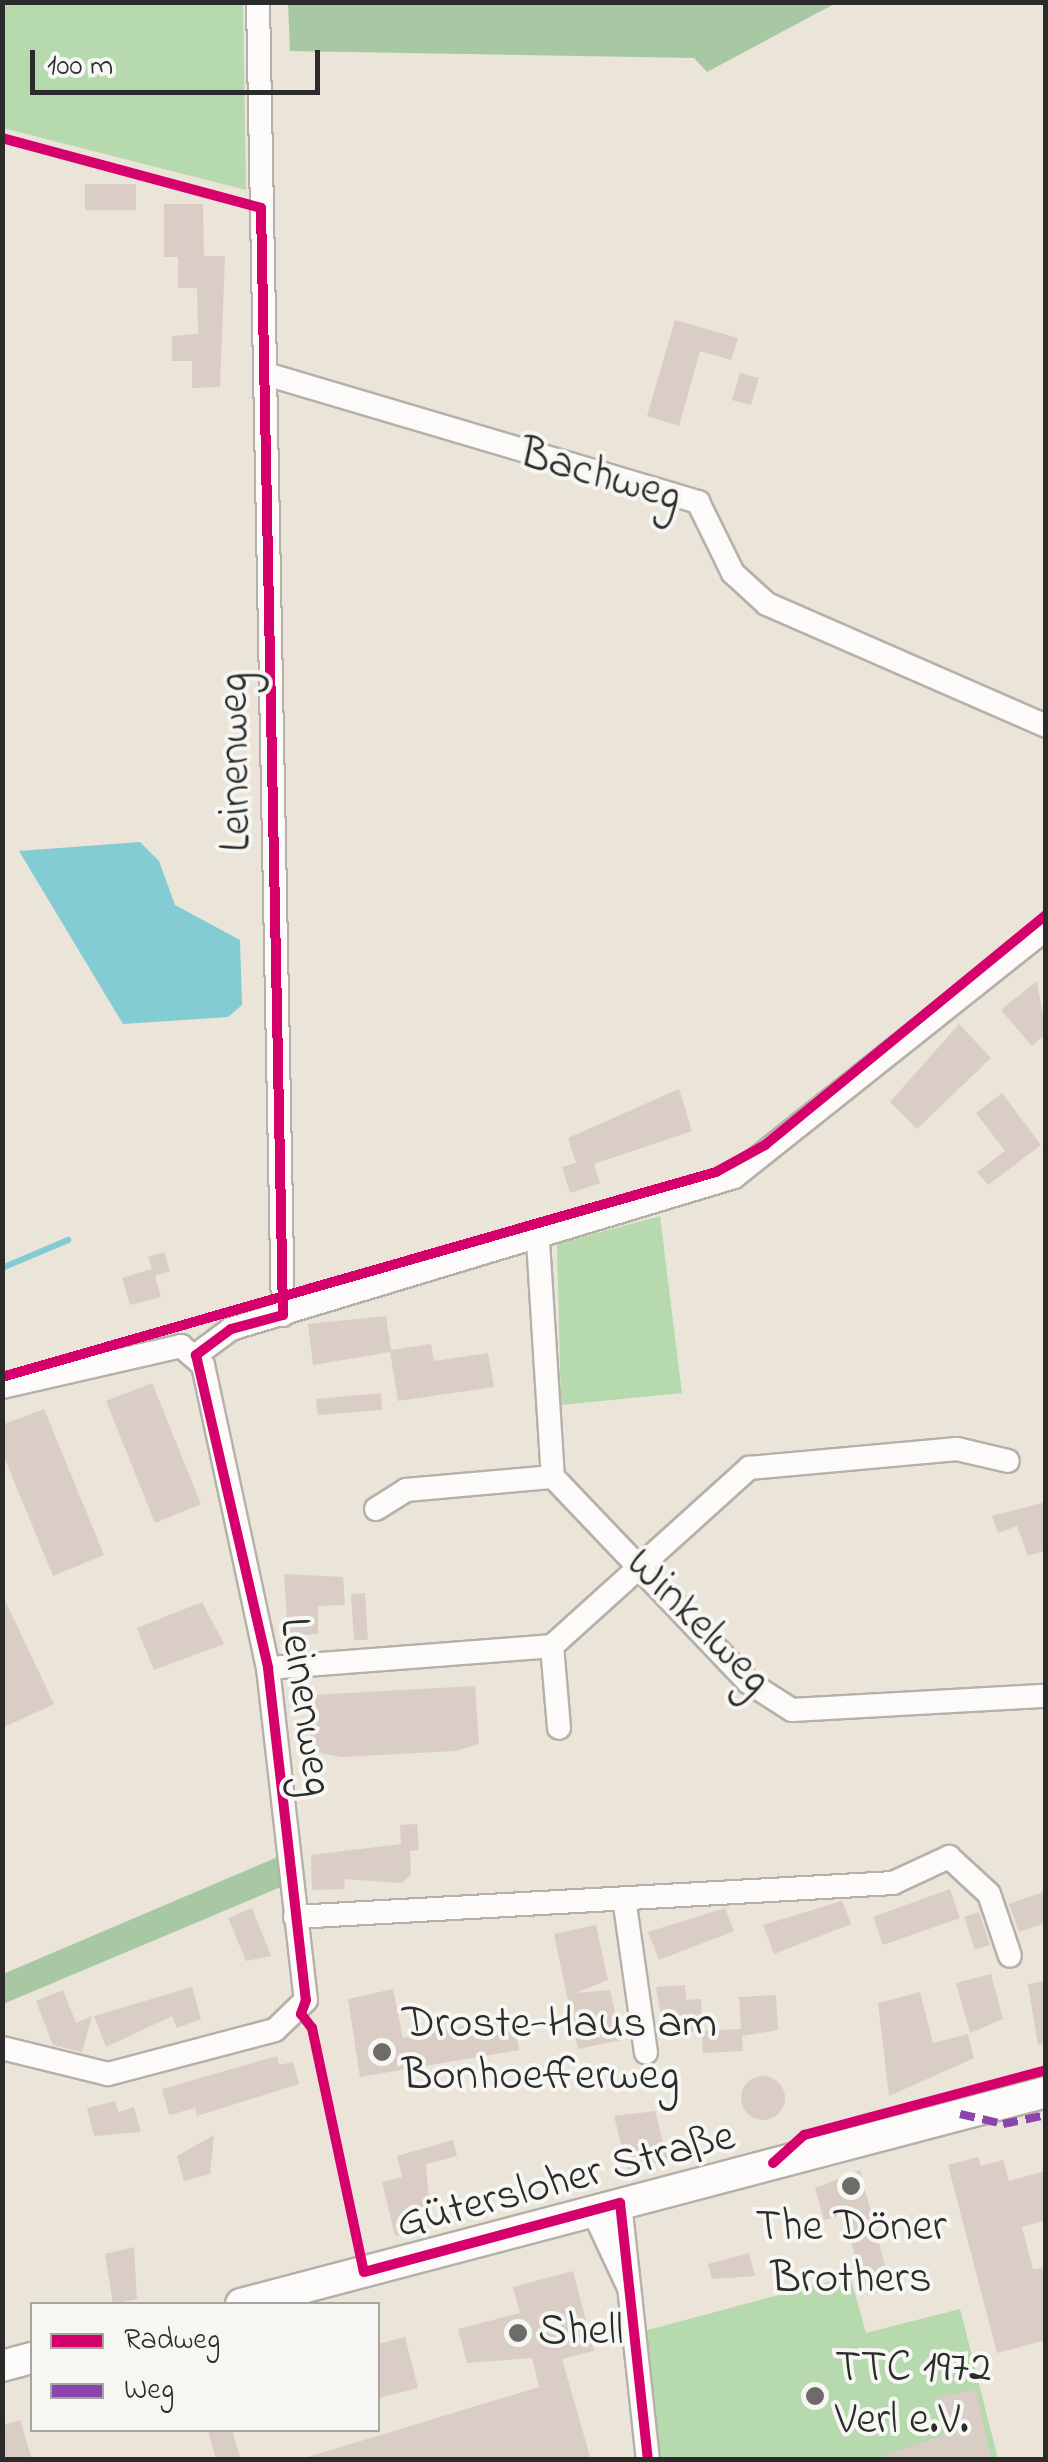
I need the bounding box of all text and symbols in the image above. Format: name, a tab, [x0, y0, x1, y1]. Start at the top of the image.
scale bar	[35, 30, 325, 92]
text: 100 m	[47, 45, 113, 89]
street label: Bachweg	[513, 428, 687, 526]
street label: Leinenweg	[208, 672, 266, 852]
street label: Winkelweg	[613, 1539, 781, 1707]
street label: Leinenweg	[265, 1614, 343, 1800]
place label: Droste-Haus am Bonhoefferweg	[402, 1999, 717, 2105]
marker: Droste-Haus am Bonhoefferweg	[371, 2041, 393, 2063]
street label: Gütersloher Straße	[391, 2111, 741, 2253]
marker: The Döner Brothers	[840, 2175, 862, 2197]
place label: The Döner Brothers	[755, 2202, 947, 2308]
legend	[30, 2302, 380, 2432]
place label: Shell	[538, 2306, 624, 2360]
text: Radweg	[124, 2319, 220, 2363]
marker: Shell	[507, 2322, 529, 2344]
place label: TTC 1972 Verl e.V.	[835, 2343, 991, 2449]
text: Weg	[124, 2369, 174, 2413]
marker: TTC 1972 Verl e.V.	[804, 2385, 826, 2407]

